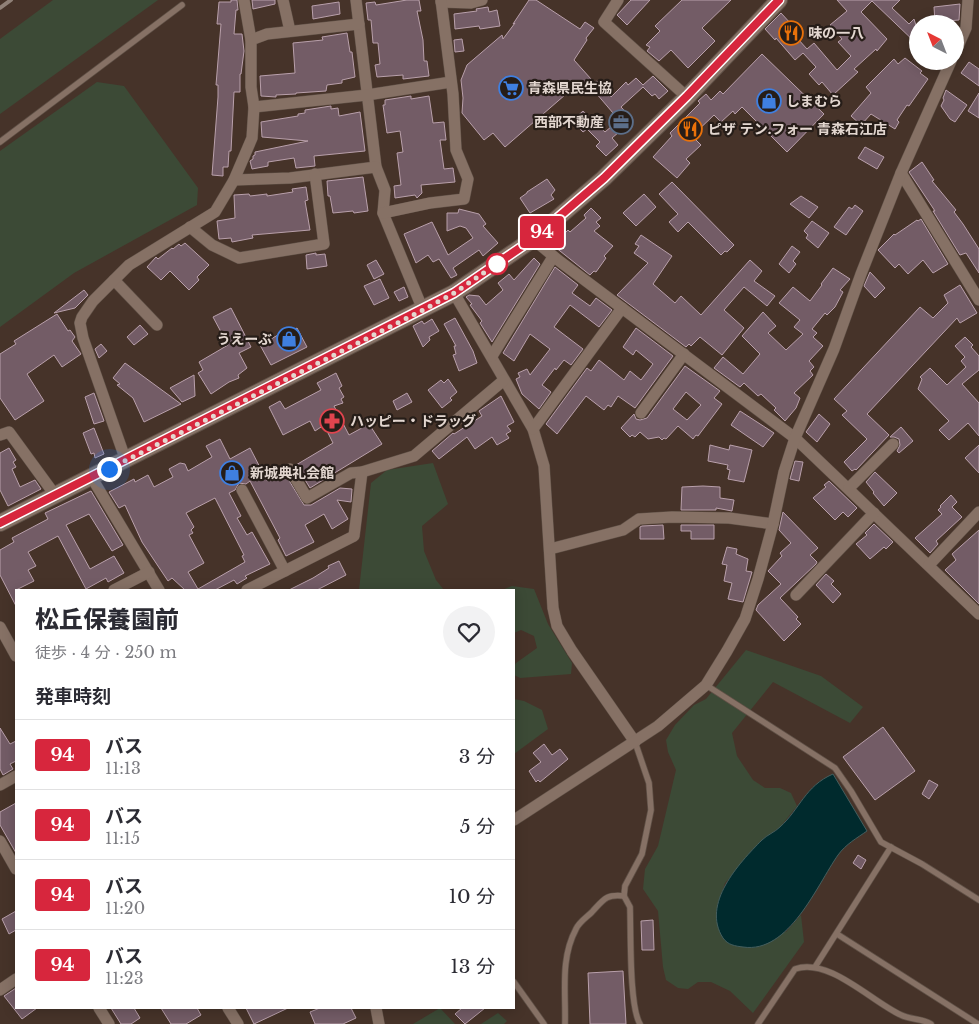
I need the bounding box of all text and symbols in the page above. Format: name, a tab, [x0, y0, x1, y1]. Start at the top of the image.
north arrow	[909, 15, 964, 70]
map controls	[909, 15, 964, 70]
restaurant icon: 味の一八	[778, 20, 804, 46]
place label: 味の一八	[808, 24, 864, 42]
supermarket icon: 青森県民生協	[498, 75, 524, 101]
place label: 青森県民生協	[528, 79, 612, 97]
shop icon: しまむら	[756, 88, 782, 114]
place label: しまむら	[786, 92, 842, 110]
office icon: 西部不動産	[608, 109, 634, 135]
place label: 西部不動産	[534, 113, 604, 131]
restaurant icon: ピザ テン.フォー 青森石江店	[677, 116, 703, 142]
place label: ピザ テン.フォー 青森石江店	[708, 120, 887, 138]
line badge: 94	[520, 216, 564, 248]
text: 94	[530, 221, 554, 243]
unlabelled marker	[486, 253, 508, 275]
shop icon: うえーぶ	[276, 326, 302, 352]
place label: うえーぶ	[217, 330, 272, 348]
pharmacy icon: ハッピー・ドラッグ	[319, 408, 345, 434]
place label: ハッピー・ドラッグ	[350, 412, 476, 430]
your location	[97, 457, 122, 482]
shop icon: 新城典礼会館	[219, 460, 245, 486]
place label: 新城典礼会館	[250, 464, 334, 482]
text: 松丘保養園前	[35, 605, 179, 634]
button: heart	[443, 606, 495, 658]
text: 徒歩 · 4 分 · 250 m	[35, 642, 177, 662]
text: 発車時刻	[35, 685, 111, 708]
text: バス	[105, 735, 143, 758]
text: 94	[50, 744, 75, 766]
text: 3 分	[459, 745, 495, 768]
text: 11:13	[105, 758, 141, 778]
text: バス	[105, 805, 143, 828]
text: 94	[50, 814, 75, 836]
text: 5 分	[460, 815, 495, 838]
text: 11:15	[105, 828, 140, 848]
text: バス	[105, 875, 143, 898]
text: 94	[50, 884, 75, 906]
text: 10 分	[449, 885, 495, 908]
text: 11:20	[105, 898, 145, 918]
text: バス	[105, 945, 143, 968]
text: 94	[50, 954, 75, 976]
text: 13 分	[450, 955, 495, 978]
text: 11:23	[105, 968, 144, 988]

